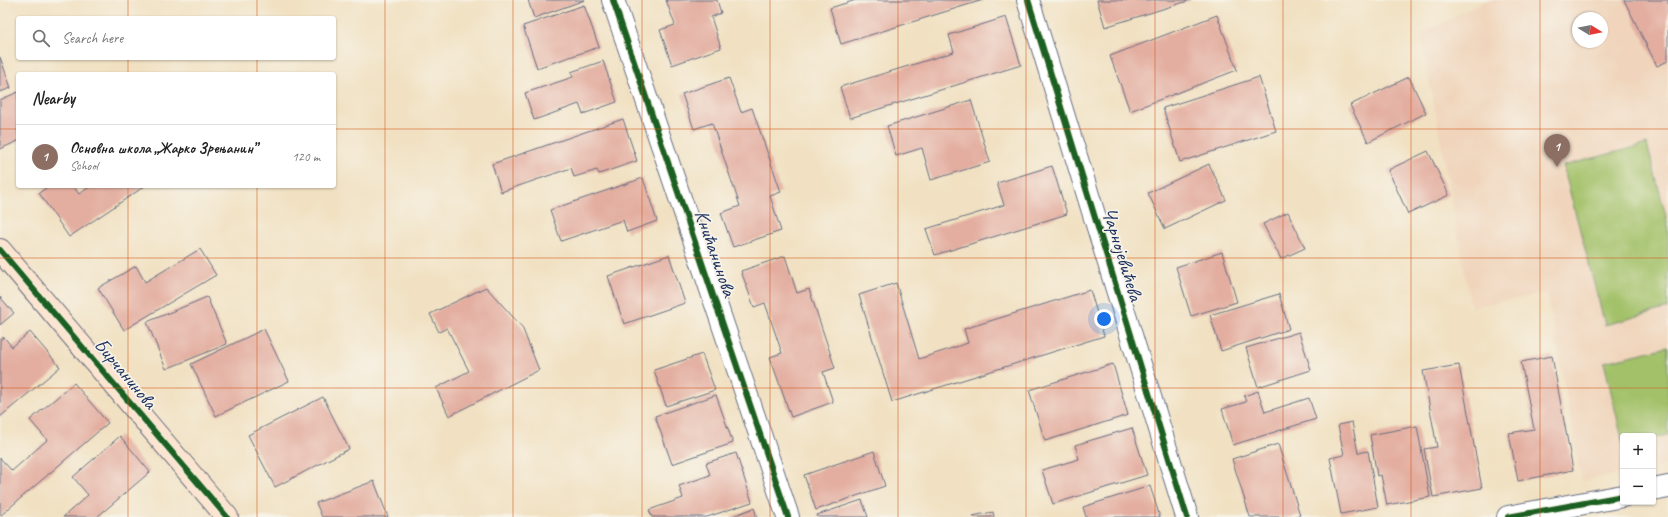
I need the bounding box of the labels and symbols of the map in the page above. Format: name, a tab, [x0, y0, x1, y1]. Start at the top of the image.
north arrow	[1572, 12, 1608, 48]
pin: 1	[1544, 134, 1570, 167]
street label: Чарнојевићева	[1096, 204, 1149, 306]
street label: Книћанинова	[689, 207, 742, 301]
your location	[1094, 309, 1114, 329]
street label: Бирчанинова	[89, 333, 164, 415]

